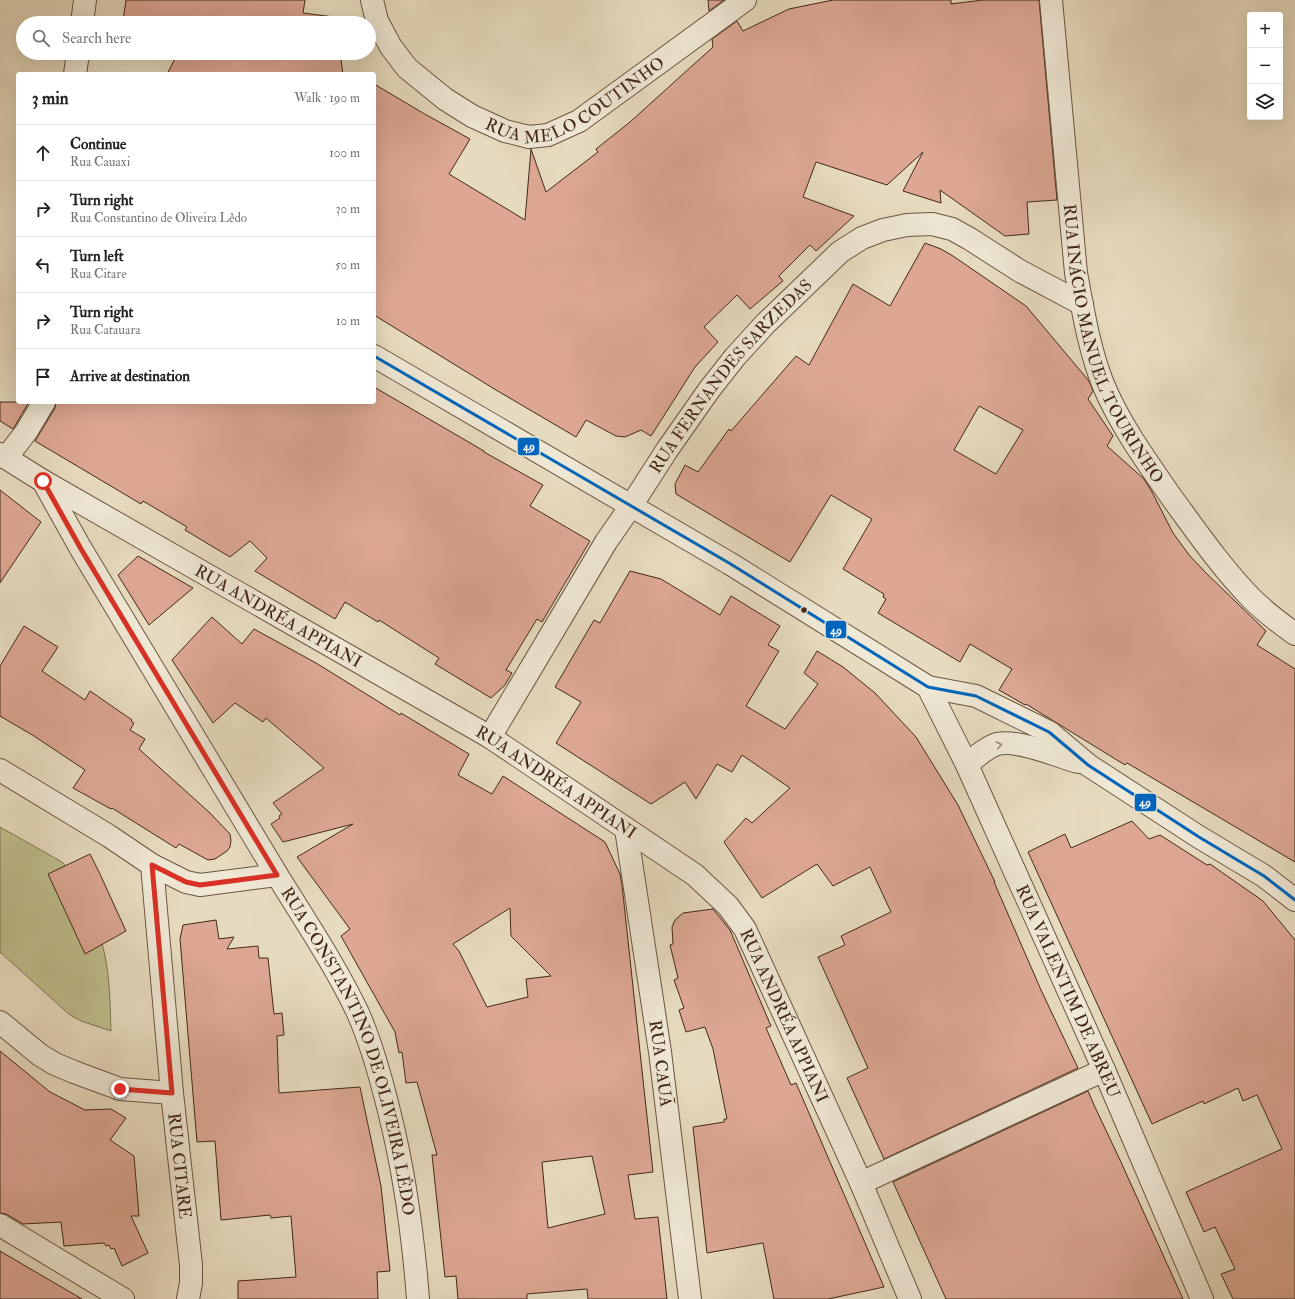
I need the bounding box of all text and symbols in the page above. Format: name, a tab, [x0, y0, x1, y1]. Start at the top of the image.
map controls	[1247, 12, 1283, 120]
button: +	[1247, 12, 1283, 48]
search box	[16, 16, 376, 60]
icon: search	[30, 27, 52, 49]
text: Search here	[62, 29, 131, 48]
button: −	[1247, 48, 1283, 84]
street label: RUA MELO COUTINHO	[482, 52, 669, 148]
button: layers	[1247, 84, 1283, 120]
text: 3 min	[32, 88, 69, 109]
text: Walk · 190 m	[294, 90, 360, 106]
text: Continue	[70, 135, 126, 154]
icon: ahead	[32, 142, 54, 164]
text: 100 m	[329, 145, 360, 161]
text: Rua Cauaxi	[70, 154, 130, 170]
text: Turn right	[70, 191, 133, 210]
icon: right	[32, 198, 54, 220]
text: 30 m	[336, 201, 360, 217]
street label: RUA INÁCIO MANUEL TOURINHO	[1059, 203, 1168, 487]
text: Rua Constantino de Oliveira Lêdo	[70, 210, 247, 226]
text: Turn left	[70, 247, 124, 266]
icon: left	[32, 254, 54, 276]
text: 50 m	[335, 257, 360, 273]
text: Rua Citare	[70, 266, 127, 282]
street label: RUA FERNANDES SARZEDAS	[645, 275, 817, 477]
text: Turn right	[70, 303, 133, 322]
icon: right	[32, 310, 54, 332]
text: 10 m	[336, 313, 360, 329]
text: Rua Catauara	[70, 322, 141, 338]
icon: arrive	[32, 366, 54, 388]
text: Arrive at destination	[70, 367, 190, 386]
line badge: 49	[517, 437, 540, 456]
text: 49	[522, 440, 535, 454]
route start	[34, 472, 52, 490]
street label: RUA ANDRÉA APPIANI	[191, 560, 365, 672]
unlabelled marker	[799, 605, 809, 615]
line badge: 49	[825, 620, 847, 639]
text: 49	[829, 624, 842, 638]
street label: RUA ANDRÉA APPIANI	[472, 721, 641, 844]
one-way arrow	[996, 742, 1002, 750]
line badge: 49	[1134, 793, 1157, 812]
text: 49	[1138, 796, 1151, 810]
street label: RUA VALENTIM DE ABREU	[1011, 881, 1125, 1101]
street label: RUA CONSTANTINO DE OLIVEIRA LÊDO	[276, 883, 419, 1217]
street label: RUA ANDRÉA APPIANI	[735, 925, 833, 1106]
street label: RUA CAUÃ	[644, 1019, 678, 1108]
route end	[111, 1080, 129, 1098]
street label: RUA CITARE	[163, 1112, 196, 1220]

